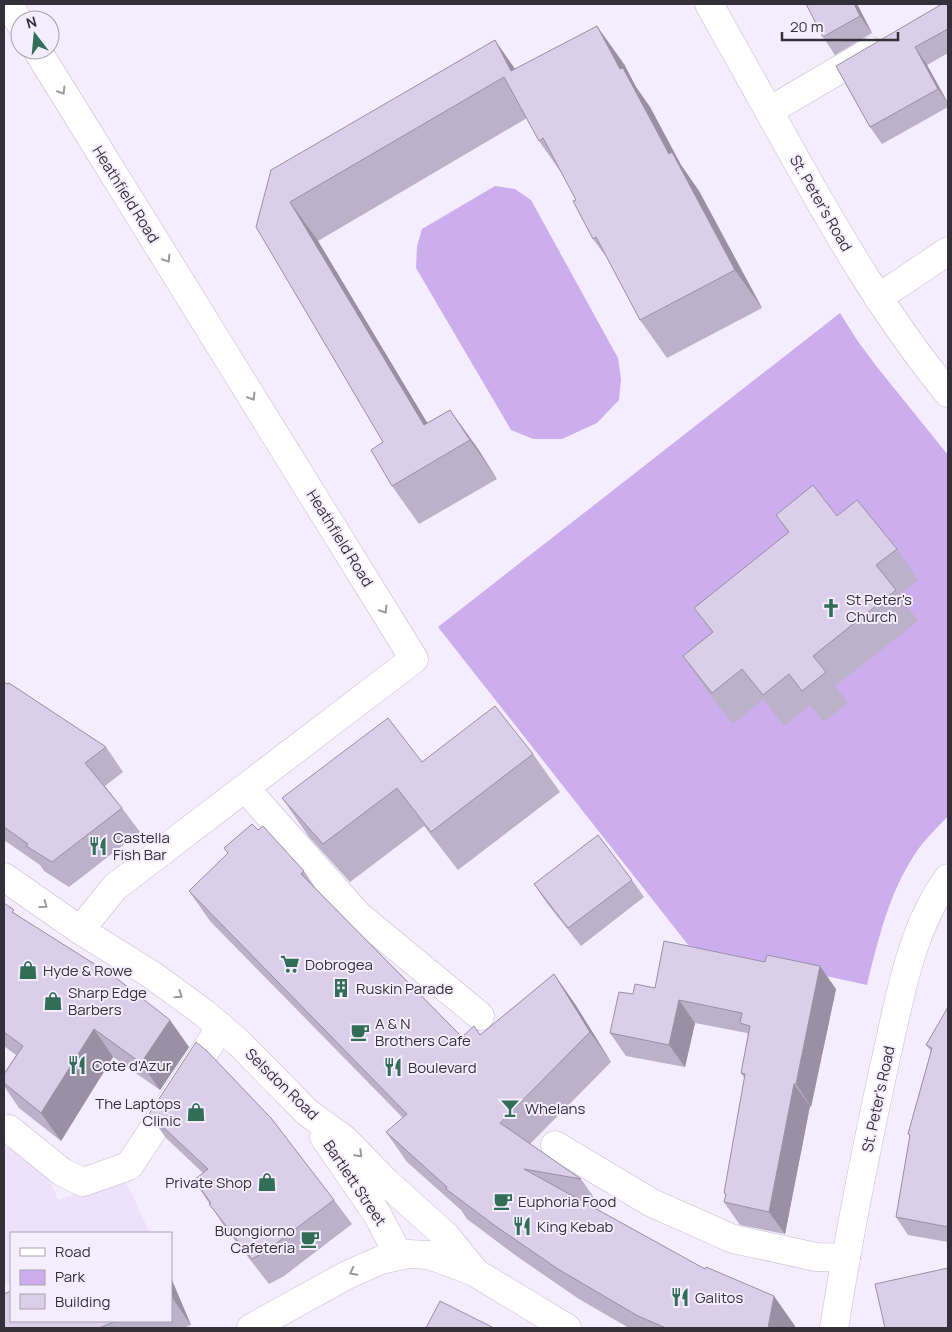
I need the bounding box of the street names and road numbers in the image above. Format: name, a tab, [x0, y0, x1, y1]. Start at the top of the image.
street label: Heathfield Road	[88, 141, 164, 247]
street label: St. Peter's Road	[785, 151, 857, 255]
street label: Heathfield Road	[302, 485, 378, 591]
street label: Selsdon Road	[241, 1044, 323, 1124]
street label: St. Peter's Road	[856, 1044, 900, 1154]
street label: Bartlett Street	[319, 1136, 391, 1230]

